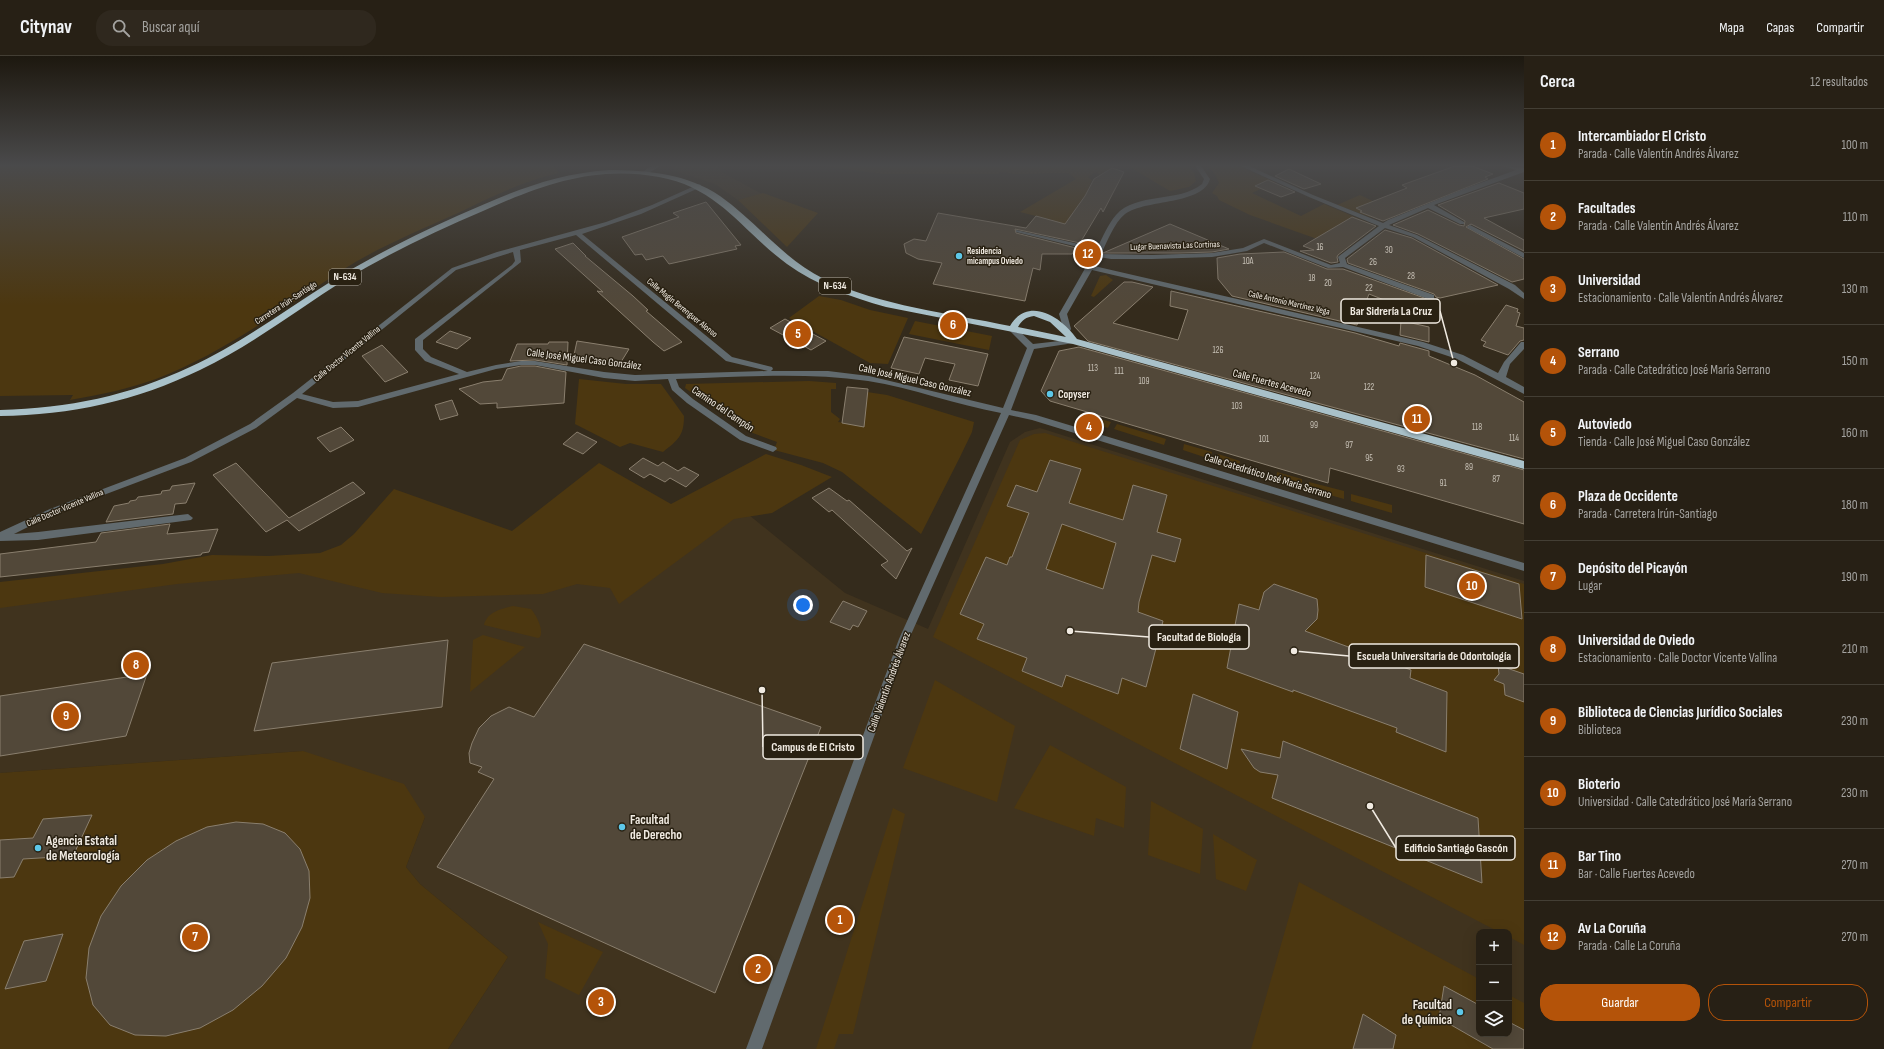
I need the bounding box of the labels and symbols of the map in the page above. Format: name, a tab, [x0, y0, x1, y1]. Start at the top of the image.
pin: 12	[1075, 239, 1101, 269]
street label: Lugar Buenavista Las Cortinas	[1130, 239, 1220, 253]
house number: 16	[1316, 242, 1324, 253]
house number: 30	[1385, 245, 1393, 256]
place label: Residencia micampus Oviedo	[967, 246, 1023, 267]
marker: Residencia micampus Oviedo	[954, 251, 964, 261]
house number: 10A	[1243, 256, 1254, 267]
house number: 26	[1369, 257, 1377, 268]
road number: N-634	[329, 269, 361, 285]
house number: 28	[1407, 271, 1415, 282]
house number: 18	[1308, 273, 1316, 284]
street label: Calle Magín Berenguer Alonso	[644, 276, 720, 340]
road number: N-634	[819, 278, 851, 294]
house number: 20	[1324, 278, 1332, 289]
street label: Carretera Irún-Santiago	[253, 279, 319, 327]
house number: 22	[1365, 283, 1373, 294]
street label: Calle Antonio Martínez Vega	[1247, 288, 1331, 318]
callout: Bar Sidrería La Cruz	[1341, 299, 1440, 323]
text: Bar Sidrería La Cruz	[1350, 304, 1432, 319]
pin: 6	[940, 310, 966, 340]
pin: 5	[785, 319, 811, 349]
street label: Calle Doctor Vicente Vallina	[311, 324, 383, 384]
house number: 126	[1213, 345, 1224, 356]
street label: Calle José Miguel Caso González	[526, 346, 642, 372]
street label: Calle José Miguel Caso González	[857, 361, 973, 399]
house number: 113	[1088, 363, 1098, 374]
house number: 111	[1114, 366, 1125, 377]
street label: Calle Fuertes Acevedo	[1231, 366, 1313, 400]
house number: 124	[1310, 371, 1321, 382]
house number: 109	[1138, 376, 1150, 387]
house number: 122	[1364, 382, 1375, 393]
street label: Camino del Campón	[689, 383, 757, 435]
place label: Copyser	[1058, 388, 1091, 401]
marker: Copyser	[1045, 389, 1055, 399]
house number: 103	[1232, 401, 1243, 412]
pin: 11	[1404, 404, 1430, 434]
pin: 4	[1076, 412, 1102, 442]
house number: 99	[1310, 420, 1318, 431]
house number: 118	[1472, 422, 1482, 433]
house number: 114	[1509, 433, 1519, 444]
house number: 101	[1259, 434, 1270, 445]
house number: 97	[1345, 440, 1353, 451]
street label: Calle Catedrático José María Serrano	[1203, 450, 1334, 502]
house number: 95	[1365, 453, 1373, 464]
house number: 89	[1465, 462, 1473, 473]
house number: 93	[1397, 464, 1405, 475]
house number: 87	[1492, 474, 1500, 485]
house number: 91	[1439, 478, 1447, 489]
street label: Calle Doctor Vicente Vallina	[25, 487, 105, 529]
pin: 10	[1459, 571, 1485, 601]
your location	[793, 595, 813, 615]
callout: Facultad de Biología	[1149, 625, 1249, 649]
street label: Calle Valentín Andrés Álvarez	[865, 630, 913, 734]
text: Facultad de Biología	[1157, 630, 1241, 645]
callout: Escuela Universitaria de Odontología	[1349, 644, 1519, 668]
text: Escuela Universitaria de Odontología	[1357, 649, 1511, 664]
pin: 8	[123, 650, 149, 680]
pin: 9	[53, 701, 79, 731]
callout: Campus de El Cristo	[763, 735, 863, 759]
text: Campus de El Cristo	[771, 740, 855, 755]
place label: Facultad de Derecho	[630, 812, 682, 843]
marker: Facultad de Derecho	[617, 822, 627, 832]
place label: Agencia Estatal de Meteorología	[45, 833, 120, 864]
callout: Edificio Santiago Gascón	[1396, 836, 1515, 860]
text: Edificio Santiago Gascón	[1404, 841, 1508, 856]
marker: Agencia Estatal de Meteorología	[33, 843, 43, 853]
pin: 1	[827, 905, 853, 935]
pin: 7	[182, 922, 208, 952]
pin: 2	[745, 954, 771, 984]
pin: 3	[588, 987, 614, 1017]
place label: Facultad de Química	[1402, 997, 1452, 1028]
marker: Facultad de Química	[1455, 1007, 1465, 1017]

